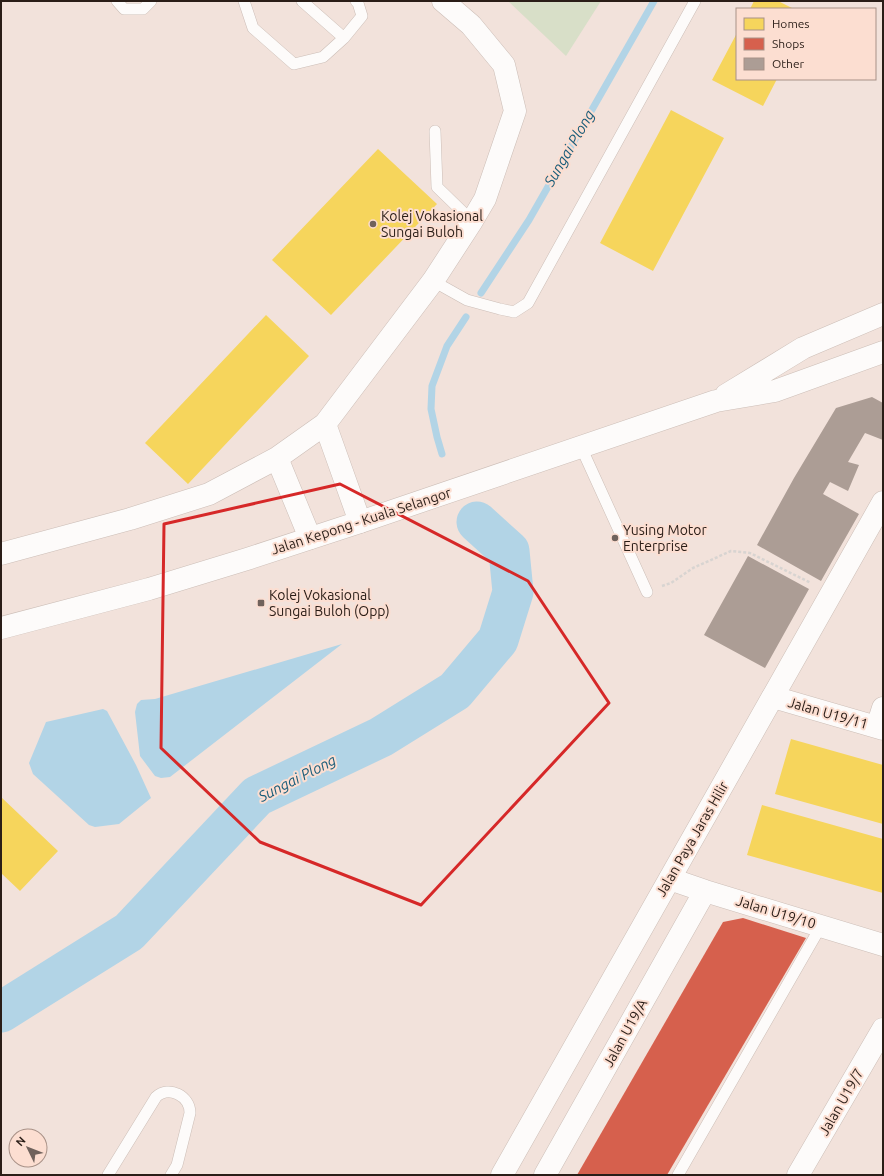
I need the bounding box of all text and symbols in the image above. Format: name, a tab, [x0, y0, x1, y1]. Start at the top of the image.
legend	[736, 8, 876, 80]
text: Homes	[772, 17, 810, 30]
text: Shops	[772, 37, 804, 50]
text: Other	[772, 57, 805, 70]
water label: Sungai Plong	[540, 107, 598, 190]
place label: Kolej Vokasional Sungai Buloh	[381, 208, 483, 240]
marker: Kolej Vokasional Sungai Buloh	[368, 219, 378, 229]
street label: Jalan Kepong - Kuala Selangor	[269, 484, 454, 558]
place label: Yusing Motor Enterprise	[623, 522, 708, 554]
marker: Yusing Motor Enterprise	[610, 533, 620, 543]
place label: Kolej Vokasional Sungai Buloh (Opp)	[269, 587, 390, 619]
marker: Kolej Vokasional Sungai Buloh (Opp)	[256, 598, 266, 608]
street label: Jalan U19/11	[786, 694, 870, 732]
water label: Sungai Plong	[254, 751, 339, 805]
street label: Jalan Paya Jaras Hilir	[653, 778, 732, 899]
street label: Jalan U19/10	[734, 892, 818, 932]
street label: Jalan U19/A	[600, 996, 650, 1070]
street label: Jalan U19/7	[815, 1066, 867, 1138]
north arrow	[8, 1128, 48, 1168]
text: N	[13, 1134, 28, 1148]

